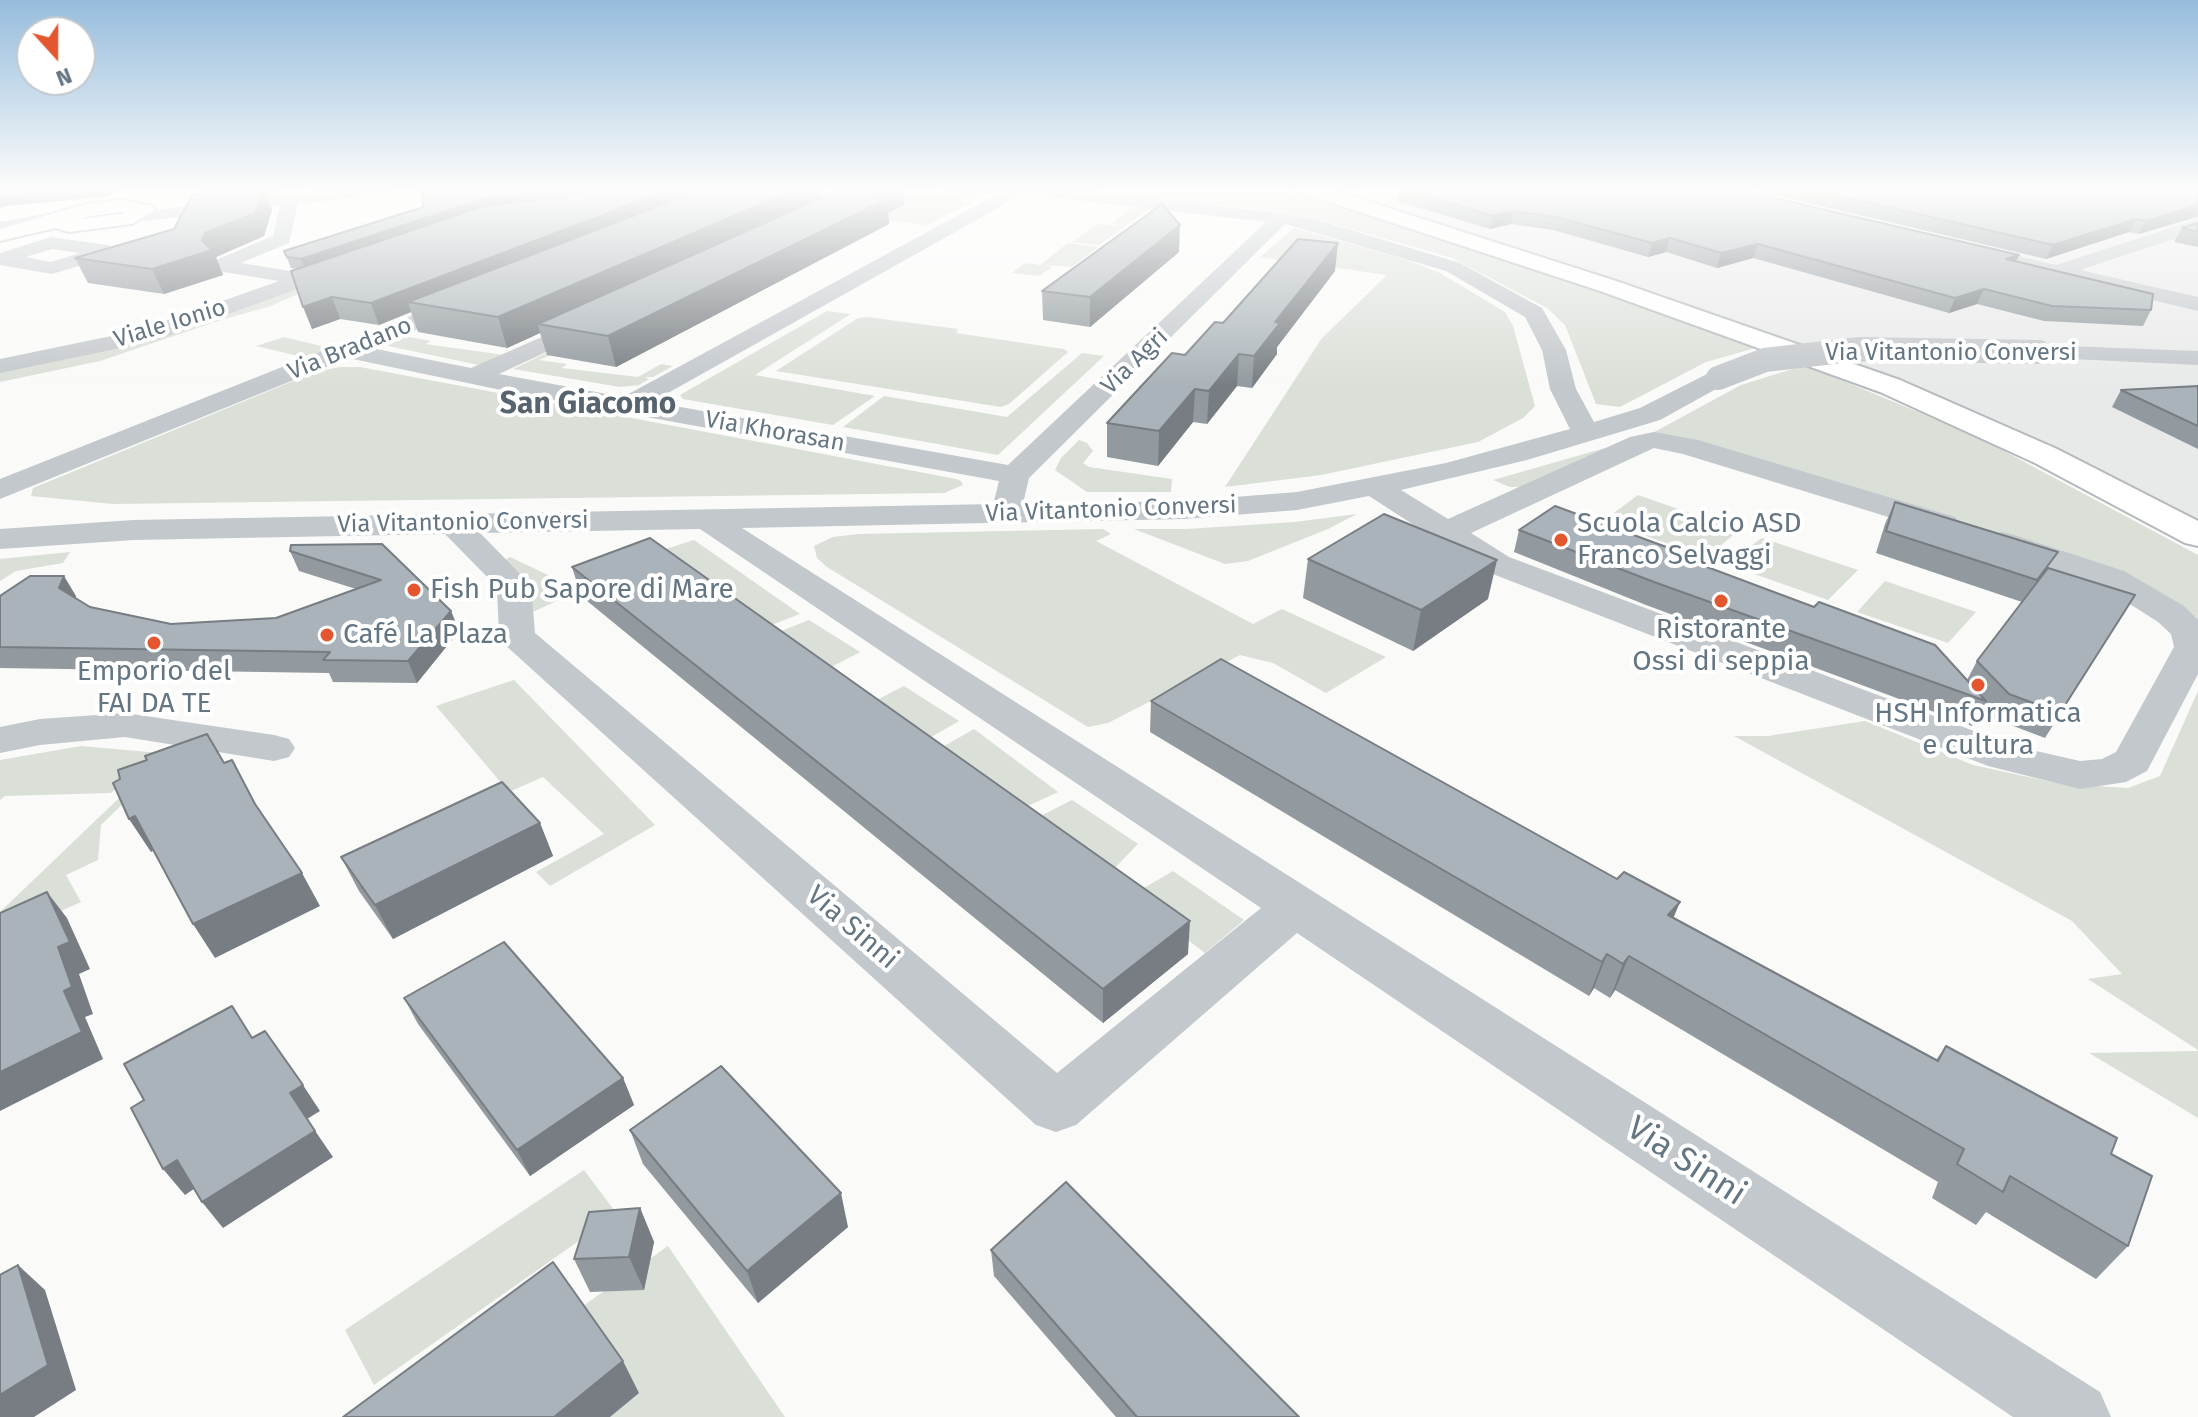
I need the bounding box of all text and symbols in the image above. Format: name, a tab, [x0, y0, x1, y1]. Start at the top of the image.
north arrow	[16, 16, 96, 96]
text: N	[52, 62, 76, 92]
street label: Viale Ionio	[111, 293, 229, 355]
street label: Via Bradano	[284, 311, 416, 387]
street label: Via Agri	[1096, 323, 1174, 401]
street label: Via Vitantonio Conversi	[1825, 339, 2077, 367]
district label: San Giacomo	[500, 387, 676, 423]
street label: Via Khorasan	[703, 406, 847, 458]
street label: Via Vitantonio Conversi	[985, 491, 1237, 529]
street label: Via Vitantonio Conversi	[337, 506, 589, 540]
place label: Scuola Calcio ASD Franco Selvaggi	[1577, 507, 1802, 573]
marker: Scuola Calcio ASD Franco Selvaggi	[1552, 531, 1570, 549]
place label: Fish Pub Sapore di Mare	[430, 573, 734, 607]
marker: Fish Pub Sapore di Mare	[405, 581, 423, 599]
marker: Ristorante Ossi di seppia	[1712, 592, 1730, 610]
place label: Ristorante Ossi di seppia	[1632, 613, 1810, 679]
place label: Café La Plaza	[343, 618, 508, 652]
marker: Café La Plaza	[318, 626, 336, 644]
marker: Emporio del FAI DA TE	[145, 634, 163, 652]
place label: Emporio del FAI DA TE	[77, 655, 231, 721]
marker: HSH Informatica e cultura	[1969, 676, 1987, 694]
place label: HSH Informatica e cultura	[1874, 697, 2082, 763]
street label: Via Sinni	[799, 879, 905, 977]
street label: Via Sinni	[1619, 1109, 1753, 1215]

